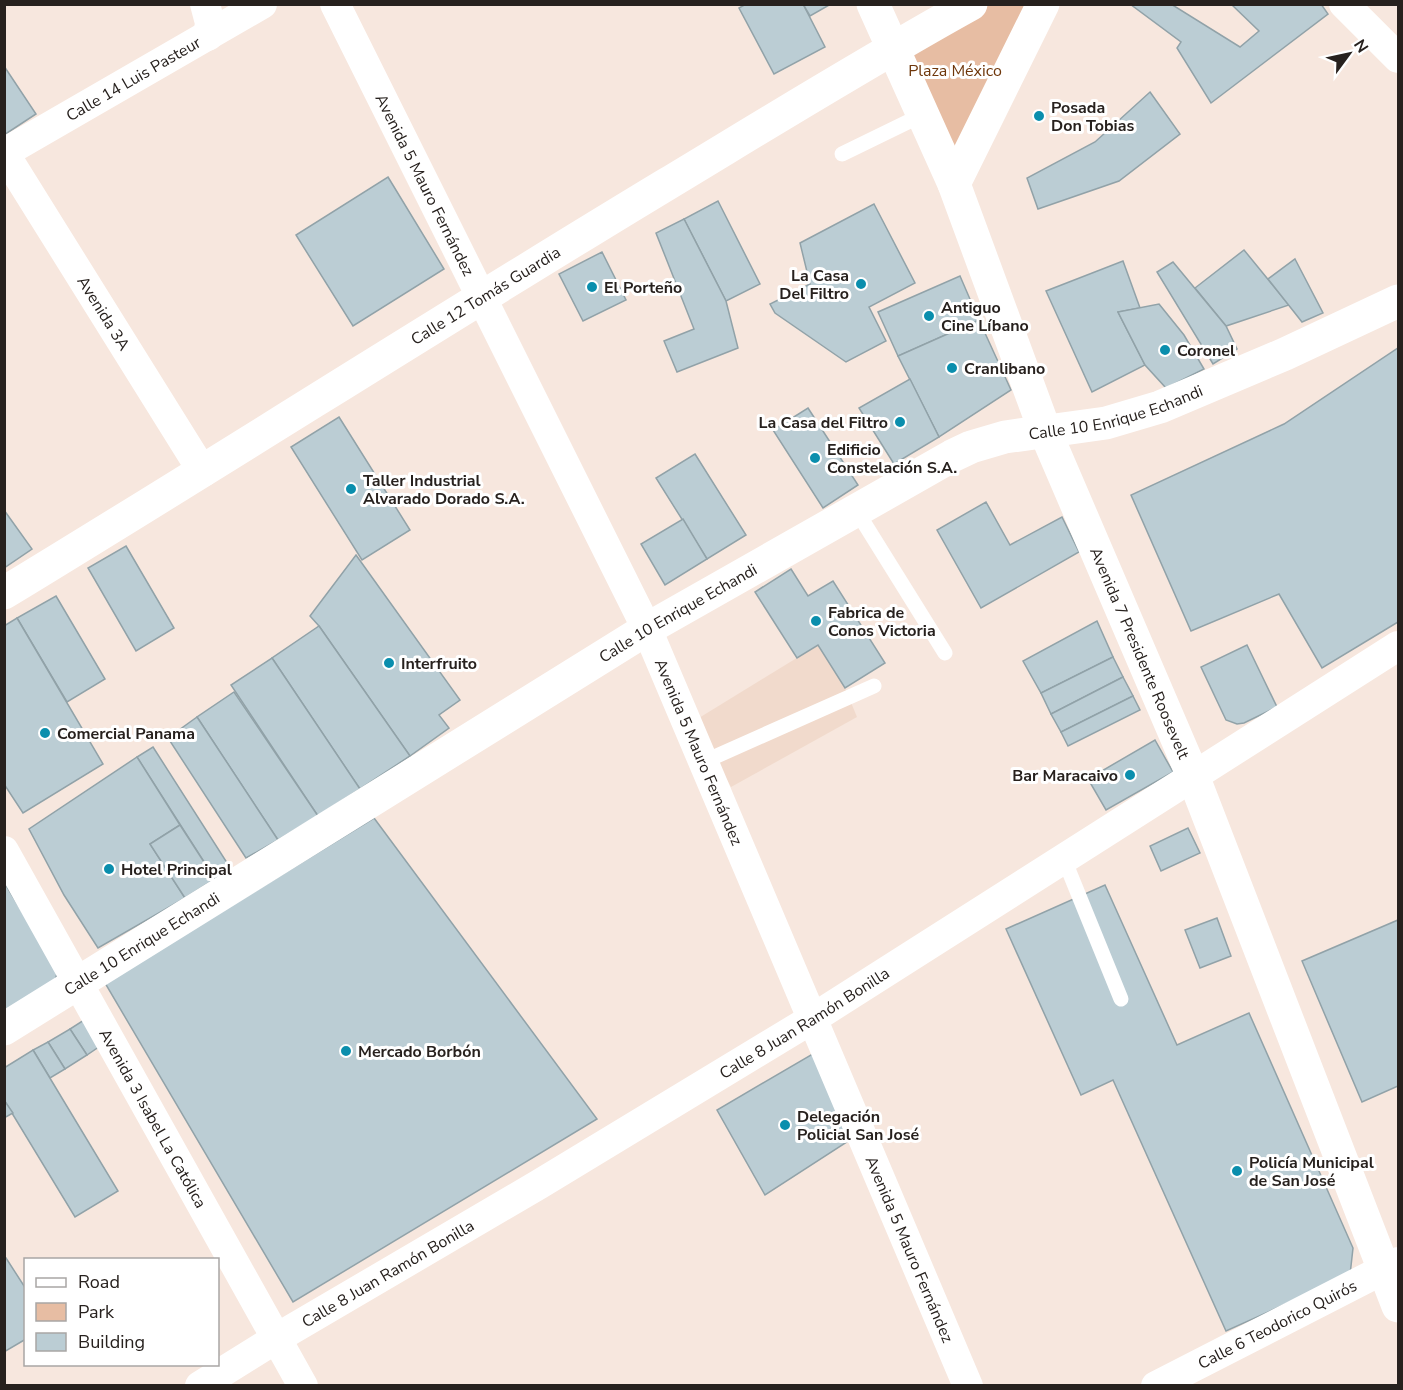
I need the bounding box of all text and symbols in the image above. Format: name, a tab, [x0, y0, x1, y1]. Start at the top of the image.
north arrow	[1319, 24, 1379, 84]
street label: Calle 14 Luis Pasteur	[62, 32, 205, 127]
text: N	[1348, 35, 1373, 57]
park label: Plaza México	[908, 60, 1002, 82]
street label: Avenida 5 Mauro Fernández	[370, 90, 479, 280]
place label: Posada Don Tobias	[1051, 97, 1134, 137]
marker: Posada Don Tobias	[1032, 109, 1046, 123]
street label: Calle 12 Tomás Guardia	[407, 242, 565, 351]
place label: La Casa Del Filtro	[779, 265, 849, 305]
street label: Avenida 3A	[72, 272, 135, 355]
place label: El Porteño	[604, 277, 682, 299]
marker: La Casa Del Filtro	[854, 277, 868, 291]
marker: El Porteño	[585, 280, 599, 294]
place label: Antiguo Cine Líbano	[941, 297, 1029, 337]
marker: Antiguo Cine Líbano	[922, 309, 936, 323]
place label: Coronel	[1177, 340, 1235, 362]
marker: Coronel	[1158, 343, 1172, 357]
place label: Cranlibano	[964, 358, 1045, 380]
marker: Cranlibano	[945, 361, 959, 375]
street label: Calle 10 Enrique Echandi	[1027, 380, 1206, 446]
place label: La Casa del Filtro	[759, 412, 888, 434]
marker: La Casa del Filtro	[893, 415, 907, 429]
place label: Edificio Constelación S.A.	[827, 439, 957, 479]
marker: Edificio Constelación S.A.	[808, 451, 822, 465]
place label: Taller Industrial Alvarado Dorado S.A.	[363, 470, 525, 510]
marker: Taller Industrial Alvarado Dorado S.A.	[344, 482, 358, 496]
street label: Avenida 7 Presidente Roosevelt	[1084, 544, 1195, 763]
street label: Calle 10 Enrique Echandi	[595, 559, 761, 668]
place label: Fabrica de Conos Victoria	[828, 602, 936, 642]
marker: Fabrica de Conos Victoria	[809, 614, 823, 628]
place label: Interfruito	[401, 653, 477, 675]
marker: Interfruito	[382, 656, 396, 670]
street label: Avenida 5 Mauro Fernández	[649, 656, 748, 849]
place label: Comercial Panama	[57, 723, 195, 745]
marker: Comercial Panama	[38, 726, 52, 740]
place label: Bar Maracaivo	[1012, 765, 1118, 787]
marker: Bar Maracaivo	[1123, 768, 1137, 782]
place label: Hotel Principal	[121, 859, 232, 881]
marker: Hotel Principal	[102, 862, 116, 876]
street label: Calle 10 Enrique Echandi	[60, 887, 224, 1001]
street label: Calle 8 Juan Ramón Bonilla	[716, 963, 894, 1085]
street label: Avenida 3 Isabel La Católica	[93, 1025, 211, 1212]
place label: Mercado Borbón	[358, 1041, 481, 1063]
marker: Mercado Borbón	[339, 1044, 353, 1058]
place label: Delegación Policial San José	[797, 1106, 919, 1146]
marker: Delegación Policial San José	[778, 1118, 792, 1132]
place label: Policía Municipal de San José	[1249, 1152, 1374, 1192]
street label: Avenida 5 Mauro Fernández	[860, 1153, 958, 1346]
marker: Policía Municipal de San José	[1230, 1164, 1244, 1178]
street label: Calle 8 Juan Ramón Bonilla	[298, 1215, 478, 1333]
legend	[24, 1258, 219, 1366]
text: Road	[78, 1270, 120, 1294]
street label: Calle 6 Teodorico Quirós	[1194, 1275, 1361, 1375]
text: Park	[78, 1300, 115, 1324]
text: Building	[78, 1330, 145, 1354]

